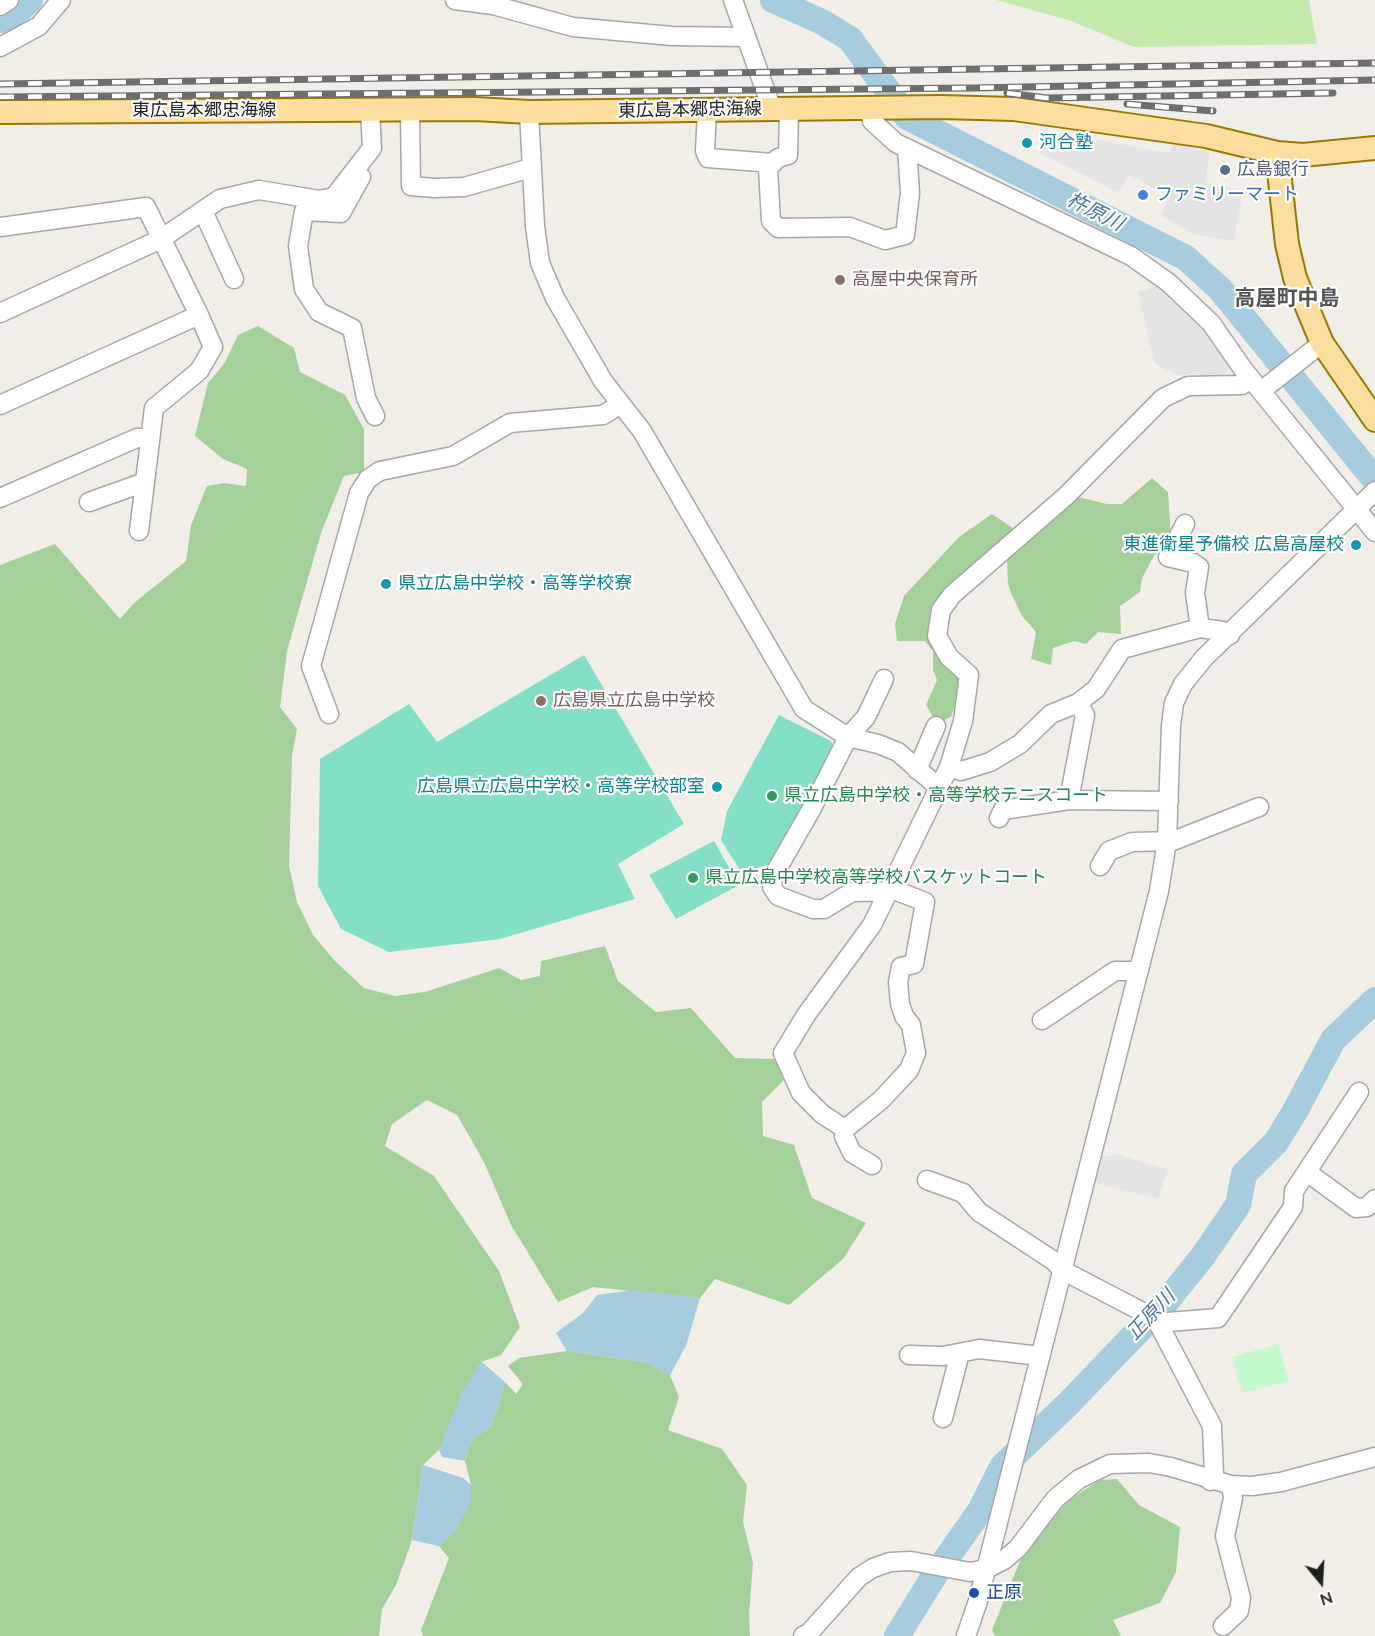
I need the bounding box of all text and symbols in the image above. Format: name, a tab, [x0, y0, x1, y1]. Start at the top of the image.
street label: 東広島本郷忠海線	[618, 98, 762, 122]
street label: 東広島本郷忠海線	[132, 100, 276, 122]
place label: 河合塾	[1039, 132, 1093, 154]
marker: 河合塾	[1020, 136, 1034, 150]
place label: 広島銀行	[1237, 159, 1309, 181]
marker: 広島銀行	[1218, 163, 1232, 177]
place label: ファミリーマート	[1155, 184, 1299, 206]
water label: 杵原川	[1063, 188, 1127, 236]
marker: ファミリーマート	[1136, 188, 1150, 202]
place label: 高屋中央保育所	[852, 269, 978, 291]
marker: 高屋中央保育所	[833, 273, 847, 287]
district label: 高屋町中島	[1235, 286, 1339, 312]
place label: 東進衛星予備校 広島高屋校	[1123, 534, 1344, 556]
marker: 東進衛星予備校 広島高屋校	[1349, 538, 1363, 552]
place label: 県立広島中学校・高等学校寮	[398, 573, 632, 595]
marker: 県立広島中学校・高等学校寮	[379, 577, 393, 591]
place label: 広島県立広島中学校	[553, 690, 715, 712]
marker: 広島県立広島中学校	[534, 694, 548, 708]
place label: 広島県立広島中学校・高等学校部室	[417, 776, 705, 798]
marker: 広島県立広島中学校・高等学校部室	[710, 780, 724, 794]
place label: 県立広島中学校・高等学校テニスコート	[784, 785, 1108, 807]
marker: 県立広島中学校・高等学校テニスコート	[765, 789, 779, 803]
place label: 県立広島中学校高等学校バスケットコート	[705, 867, 1047, 889]
marker: 県立広島中学校高等学校バスケットコート	[686, 871, 700, 885]
water label: 正原川	[1122, 1285, 1180, 1345]
north arrow	[1291, 1552, 1351, 1612]
place label: 正原	[986, 1582, 1022, 1604]
marker: 正原	[967, 1586, 981, 1600]
text: N	[1318, 1588, 1335, 1610]

